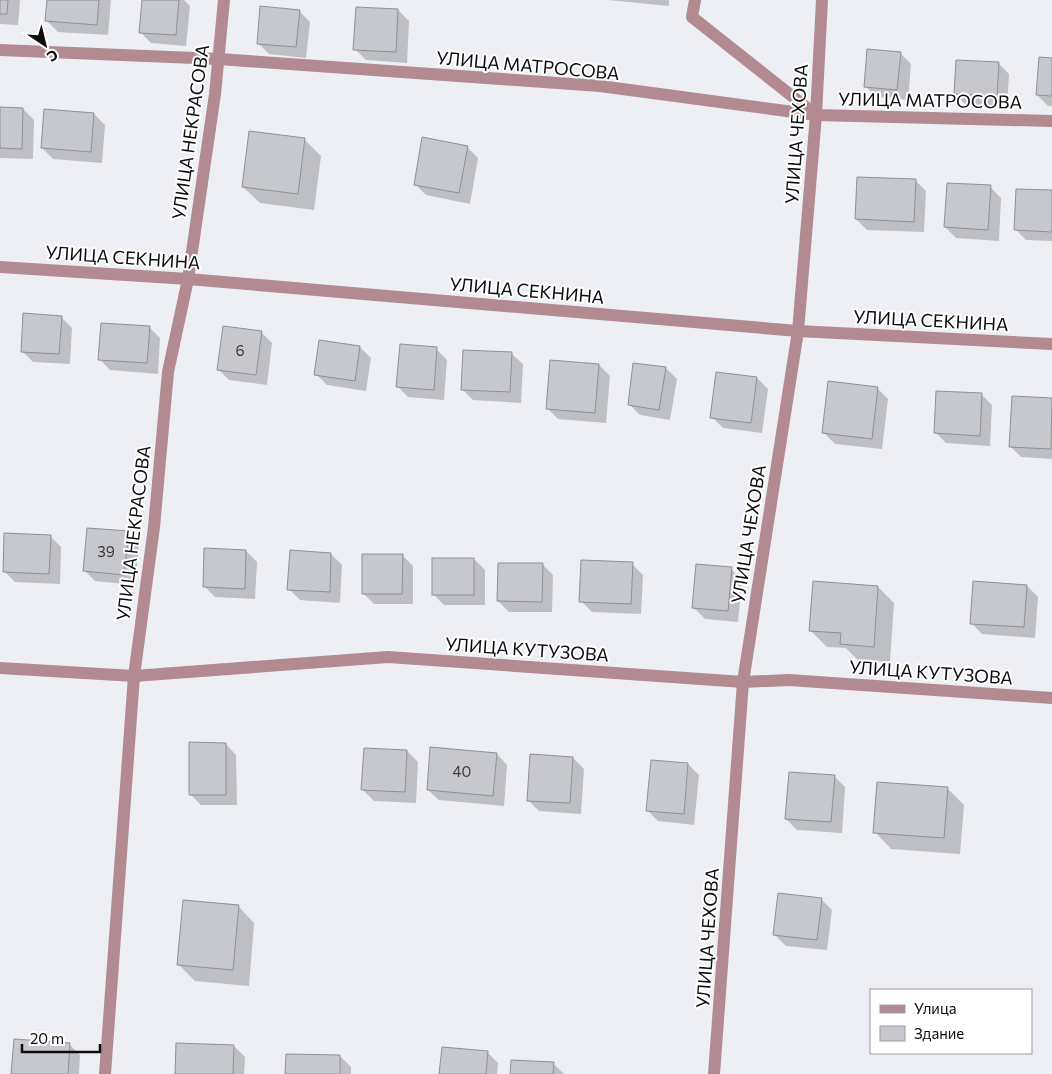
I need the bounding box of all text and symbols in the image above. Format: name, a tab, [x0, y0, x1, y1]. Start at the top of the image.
north arrow	[20, 20, 70, 70]
street label: УЛИЦА НЕКРАСОВА	[167, 43, 213, 221]
text: С	[44, 46, 62, 66]
street label: УЛИЦА МАТРОСОВА	[435, 46, 621, 84]
street label: УЛИЦА ЧЕХОВА	[780, 63, 812, 205]
street label: УЛИЦА МАТРОСОВА	[838, 87, 1022, 113]
street label: УЛИЦА СЕКНИНА	[45, 241, 201, 273]
street label: УЛИЦА СЕКНИНА	[449, 272, 605, 308]
street label: УЛИЦА СЕКНИНА	[853, 305, 1009, 335]
house number: 6	[235, 341, 245, 359]
street label: УЛИЦА НЕКРАСОВА	[111, 444, 155, 622]
street label: УЛИЦА ЧЕХОВА	[726, 463, 770, 605]
house number: 39	[97, 542, 115, 560]
street label: УЛИЦА КУТУЗОВА	[444, 632, 610, 666]
street label: УЛИЦА КУТУЗОВА	[848, 655, 1014, 689]
house number: 40	[453, 762, 471, 780]
street label: УЛИЦА ЧЕХОВА	[691, 867, 723, 1009]
legend	[870, 989, 1032, 1054]
text: Улица	[914, 999, 956, 1017]
scale bar	[22, 1022, 100, 1054]
text: Здание	[914, 1024, 964, 1042]
text: 20 m	[30, 1029, 64, 1047]

